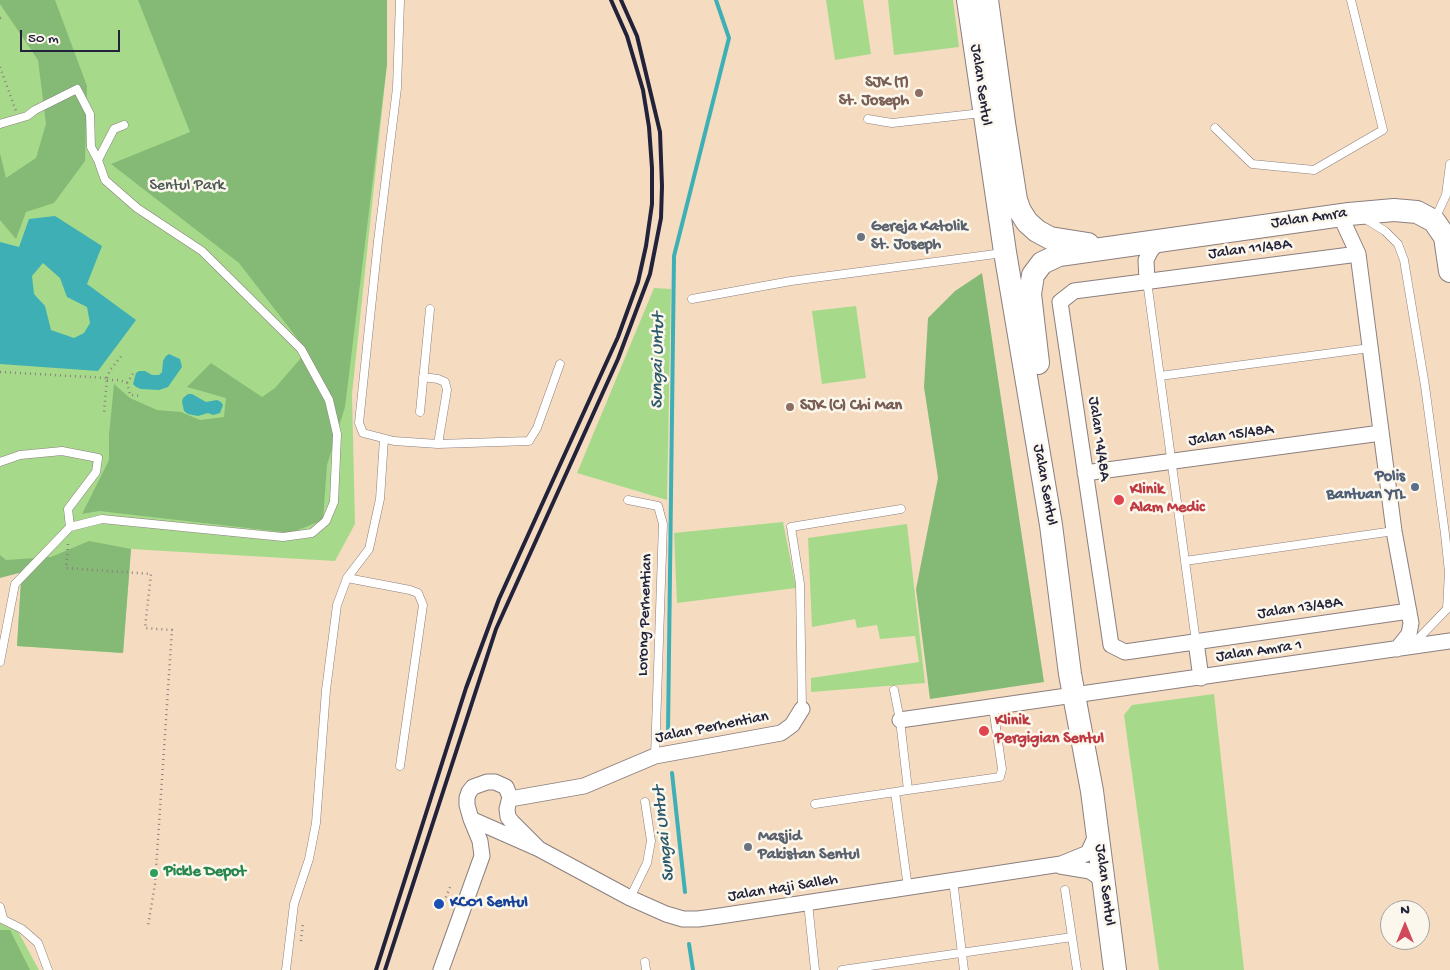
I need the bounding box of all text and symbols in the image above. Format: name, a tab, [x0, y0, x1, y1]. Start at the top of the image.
scale bar	[22, 20, 122, 52]
text: 50 m	[28, 30, 59, 48]
street label: Jalan Sentul	[965, 43, 995, 127]
place label: SJK (T) St. Joseph	[839, 74, 909, 112]
marker: SJK (T) St. Joseph	[913, 87, 925, 99]
park label: Sentul Park	[149, 177, 225, 197]
street label: Jalan Amra	[1270, 204, 1348, 234]
place label: Gereja Katolik St. Joseph	[871, 218, 967, 256]
marker: Gereja Katolik St. Joseph	[855, 231, 867, 243]
street label: Jalan 11/48A	[1207, 235, 1293, 265]
water label: Sungai Untut	[647, 313, 671, 409]
street label: Jalan 14/48A	[1083, 396, 1113, 482]
place label: SJK (C) Chi Man	[800, 397, 902, 417]
marker: SJK (C) Chi Man	[784, 401, 796, 413]
street label: Jalan 15/48A	[1187, 421, 1275, 451]
street label: Jalan Sentul	[1027, 443, 1061, 527]
place label: Polis Bantuan YTL	[1327, 468, 1405, 506]
place label: Klinik Alam Medic	[1130, 481, 1205, 519]
marker: Polis Bantuan YTL	[1409, 481, 1421, 493]
marker: Klinik Alam Medic	[1112, 493, 1126, 507]
street label: Lorong Perhentian	[634, 554, 658, 676]
street label: Jalan 13/48A	[1256, 594, 1344, 624]
street label: Jalan Amra 1	[1215, 636, 1303, 668]
street label: Jalan Perhentian	[654, 708, 770, 748]
place label: Klinik Pergigian Sentul	[995, 712, 1104, 750]
marker: Klinik Pergigian Sentul	[977, 724, 991, 738]
water label: Sungai Untut	[649, 785, 681, 883]
place label: Masjid Pakistan Sentul	[758, 828, 860, 866]
marker: Masjid Pakistan Sentul	[742, 841, 754, 853]
street label: Jalan Sentul	[1089, 843, 1119, 927]
place label: Pickle Depot	[164, 863, 246, 883]
marker: Pickle Depot	[148, 867, 160, 879]
street label: Jalan Haji Salleh	[727, 871, 839, 907]
place label: KC01 Sentul	[450, 894, 528, 914]
marker: KC01 Sentul	[432, 897, 446, 911]
north arrow	[1380, 900, 1430, 950]
text: N	[1400, 902, 1410, 919]

